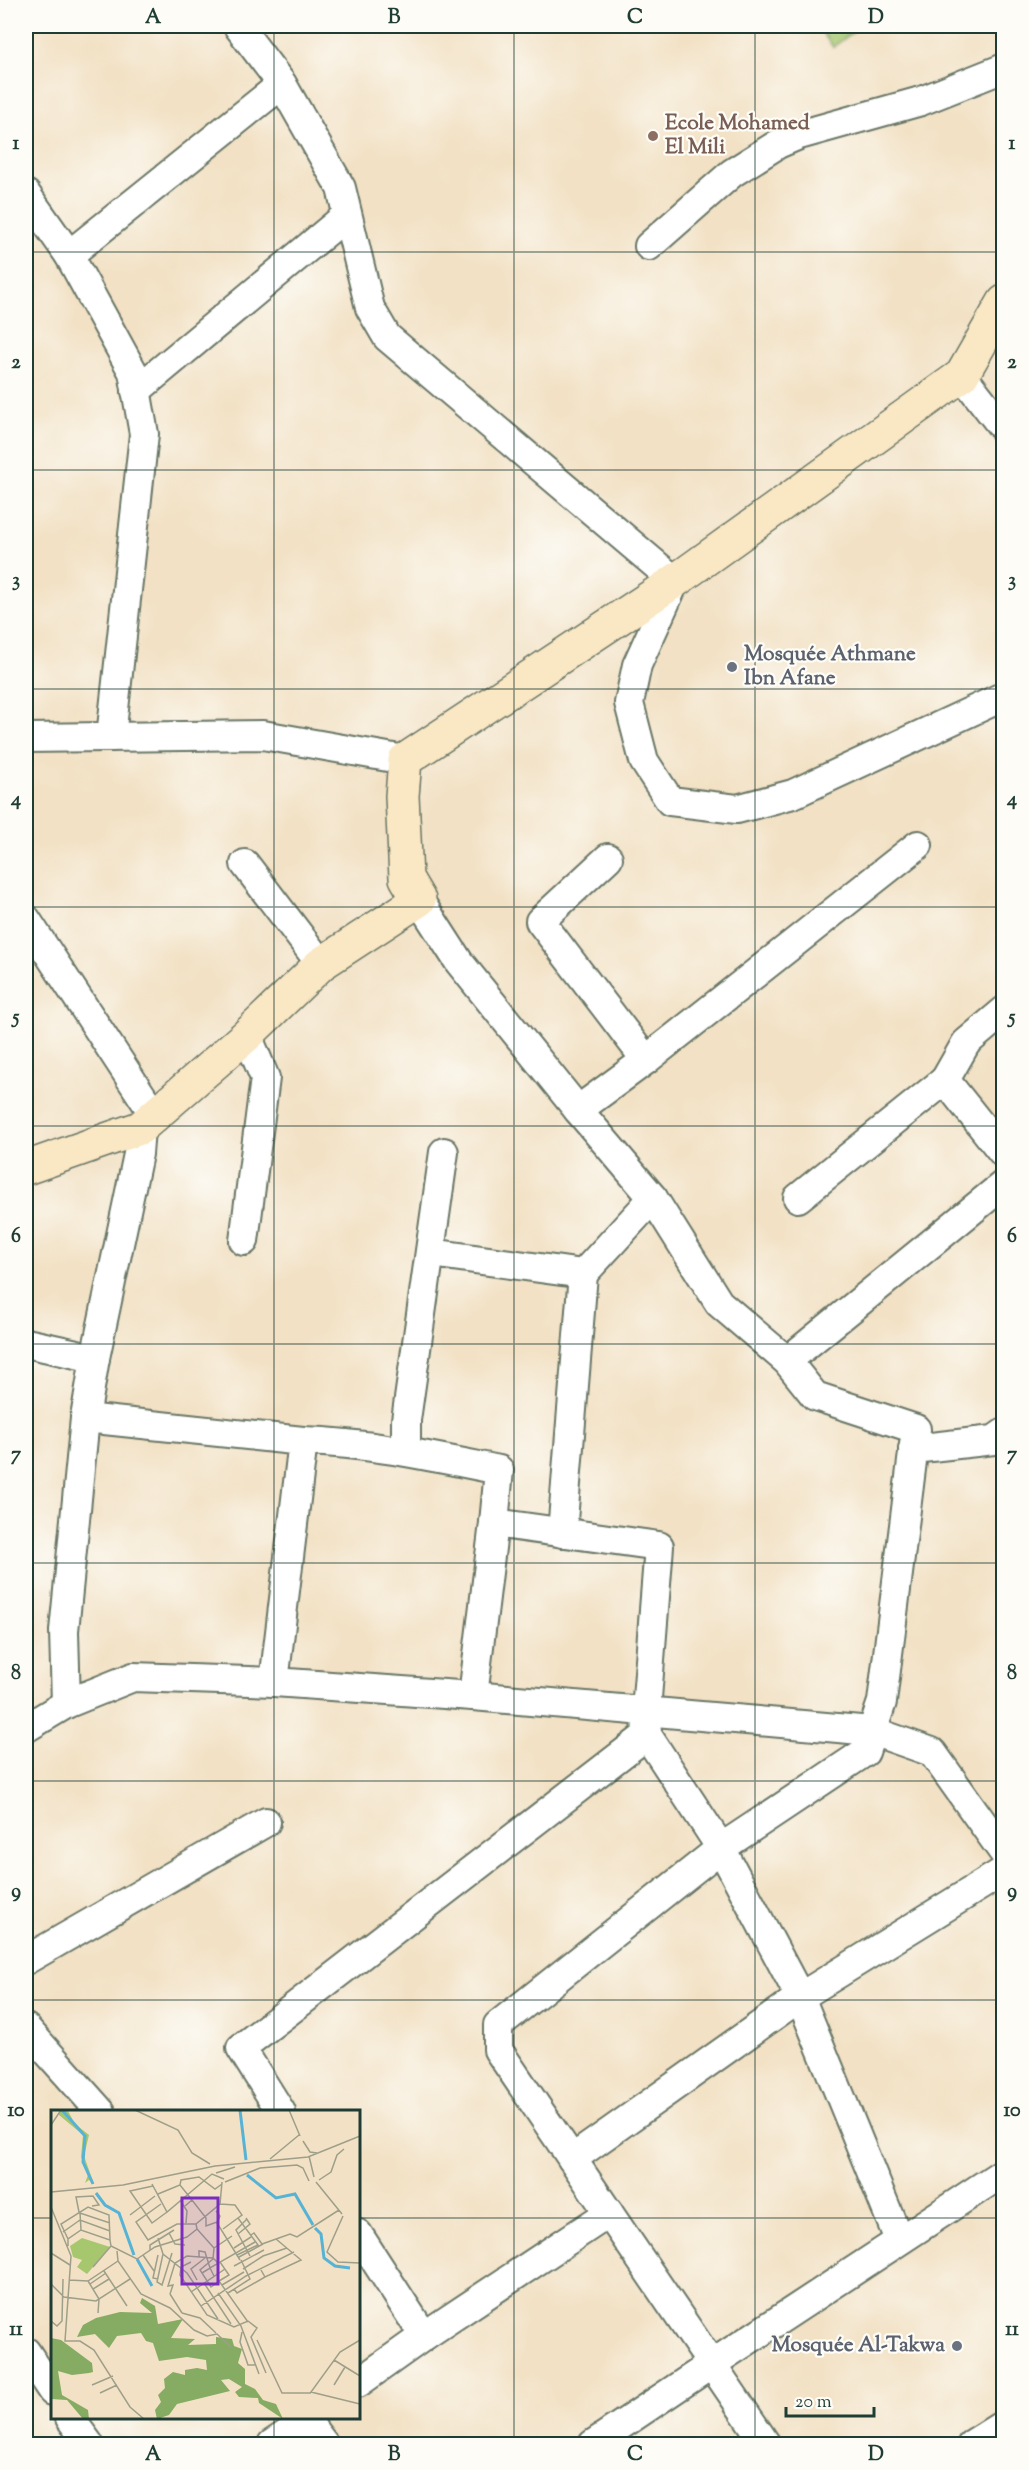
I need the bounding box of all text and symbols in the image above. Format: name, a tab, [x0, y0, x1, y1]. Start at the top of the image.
text: A	[145, 4, 162, 33]
text: B	[388, 4, 401, 33]
text: C	[627, 4, 643, 33]
text: D	[868, 4, 884, 33]
place label: Ecole Mohamed El Mili	[665, 109, 810, 163]
marker: Ecole Mohamed El Mili	[646, 129, 660, 143]
text: 1	[13, 130, 20, 159]
text: 1	[1009, 130, 1016, 159]
text: 2	[11, 349, 21, 378]
text: 2	[1007, 349, 1017, 378]
text: 3	[12, 567, 20, 596]
text: 3	[1008, 567, 1016, 596]
place label: Mosquée Athmane Ibn Afane	[744, 640, 916, 694]
marker: Mosquée Athmane Ibn Afane	[725, 660, 739, 674]
text: 4	[10, 786, 21, 815]
text: 4	[1006, 786, 1017, 815]
text: 5	[11, 1004, 20, 1033]
text: 5	[1007, 1004, 1016, 1033]
text: 6	[11, 1223, 21, 1252]
text: 6	[1007, 1223, 1017, 1252]
text: 7	[11, 1441, 22, 1470]
text: 7	[1007, 1441, 1018, 1470]
text: 8	[11, 1660, 21, 1689]
text: 8	[1007, 1660, 1017, 1689]
text: 9	[11, 1878, 21, 1907]
text: 9	[1007, 1878, 1017, 1907]
text: 10	[7, 2097, 25, 2126]
text: 10	[1003, 2097, 1021, 2126]
inset map	[51, 2110, 360, 2419]
text: 11	[9, 2316, 23, 2345]
text: 11	[1005, 2316, 1019, 2345]
place label: Mosquée Al-Takwa	[772, 2331, 945, 2361]
marker: Mosquée Al-Takwa	[950, 2339, 964, 2353]
scale bar	[786, 2380, 874, 2418]
text: 20 m	[795, 2390, 832, 2416]
text: A	[145, 2441, 162, 2470]
text: B	[388, 2441, 401, 2470]
text: C	[627, 2441, 643, 2470]
text: D	[868, 2441, 884, 2470]

